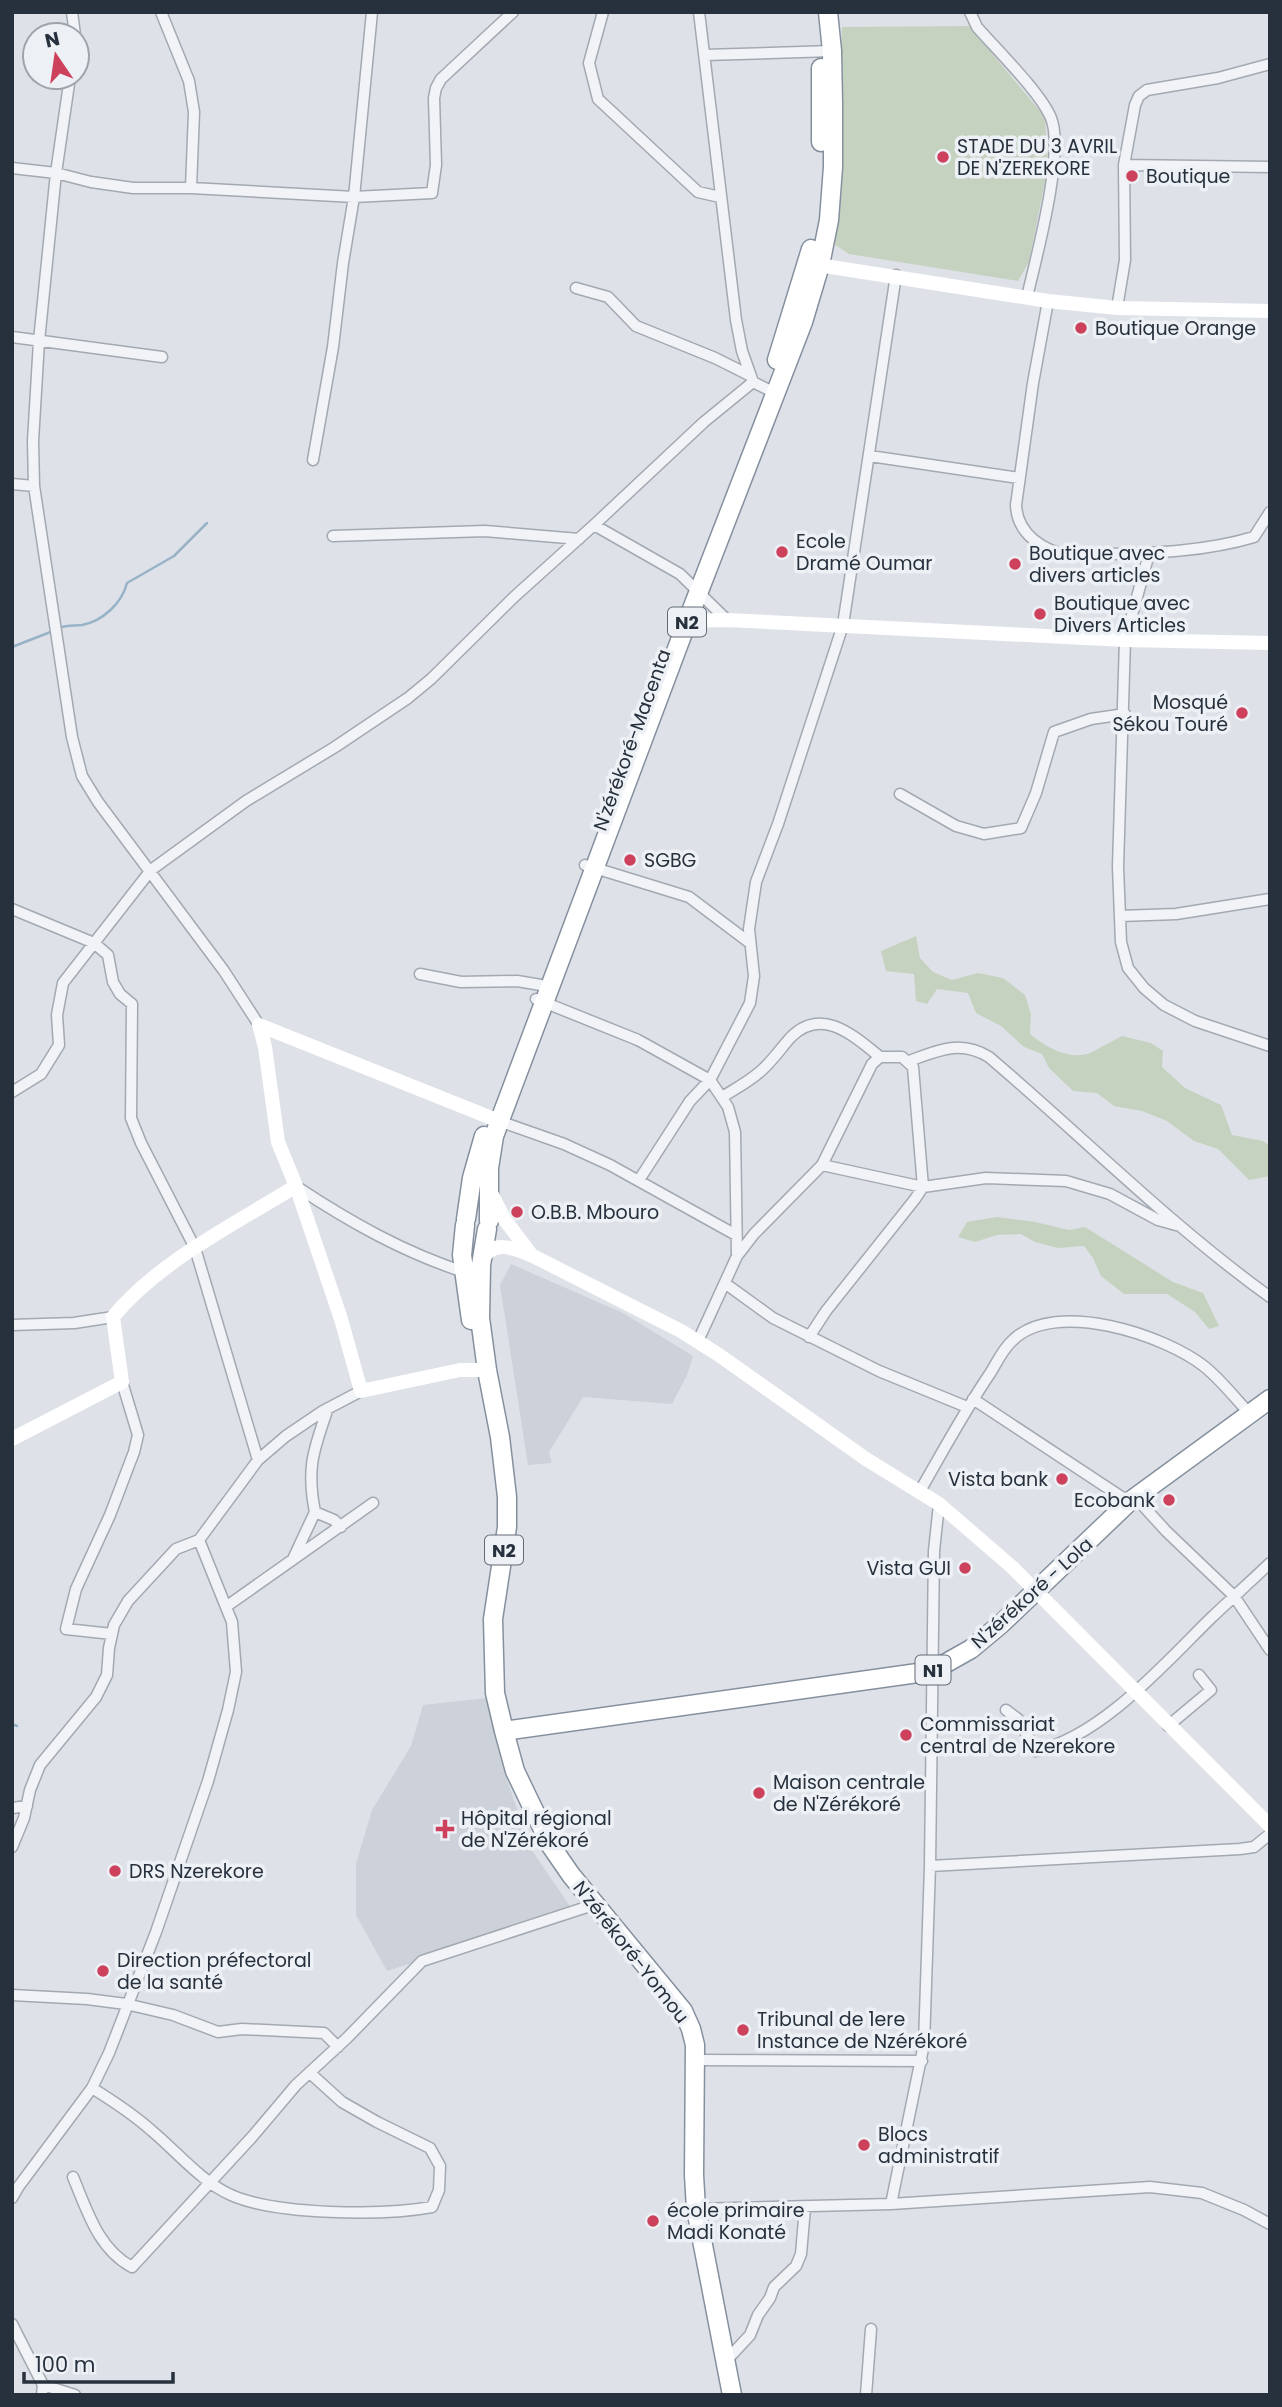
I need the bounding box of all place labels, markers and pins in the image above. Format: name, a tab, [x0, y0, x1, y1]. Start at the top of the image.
place label: STADE DU 3 AVRIL DE N'ZEREKORE	[957, 133, 1117, 182]
marker: STADE DU 3 AVRIL DE N'ZEREKORE	[935, 149, 951, 165]
place label: Boutique	[1146, 163, 1230, 190]
marker: Boutique	[1124, 168, 1140, 184]
place label: Boutique Orange	[1095, 315, 1256, 342]
marker: Boutique Orange	[1073, 320, 1089, 336]
place label: Ecole Dramé Oumar	[796, 528, 932, 577]
place label: Boutique avec divers articles	[1029, 540, 1165, 589]
marker: Ecole Dramé Oumar	[774, 544, 790, 560]
marker: Boutique avec divers articles	[1007, 556, 1023, 572]
place label: Boutique avec Divers Articles	[1054, 590, 1190, 639]
marker: Boutique avec Divers Articles	[1032, 606, 1048, 622]
place label: Mosqué Sékou Touré	[1112, 689, 1228, 738]
marker: Mosqué Sékou Touré	[1234, 705, 1250, 721]
place label: SGBG	[644, 847, 696, 874]
marker: SGBG	[622, 852, 638, 868]
place label: O.B.B. Mbouro	[531, 1199, 659, 1226]
marker: O.B.B. Mbouro	[509, 1204, 525, 1220]
place label: Vista bank	[948, 1466, 1048, 1493]
marker: Vista bank	[1054, 1471, 1070, 1487]
place label: Ecobank	[1074, 1487, 1155, 1514]
marker: Ecobank	[1161, 1492, 1177, 1508]
place label: Vista GUI	[866, 1555, 951, 1582]
marker: Vista GUI	[957, 1560, 973, 1576]
place label: Commissariat central de Nzerekore	[920, 1711, 1115, 1760]
marker: Commissariat central de Nzerekore	[898, 1727, 914, 1743]
place label: Maison centrale de N'Zérékoré	[773, 1769, 925, 1818]
marker: Maison centrale de N'Zérékoré	[751, 1785, 767, 1801]
place label: Hôpital régional de N'Zérékoré	[461, 1805, 612, 1854]
marker: Hôpital régional de N'Zérékoré	[435, 1819, 455, 1839]
place label: DRS Nzerekore	[129, 1858, 264, 1885]
marker: DRS Nzerekore	[107, 1863, 123, 1879]
place label: Direction préfectoral de la santé	[117, 1947, 311, 1996]
marker: Direction préfectoral de la santé	[95, 1963, 111, 1979]
place label: Tribunal de 1ere Instance de Nzérékoré	[757, 2006, 967, 2055]
marker: Tribunal de 1ere Instance de Nzérékoré	[735, 2022, 751, 2038]
place label: Blocs administratif	[878, 2121, 999, 2170]
marker: Blocs administratif	[856, 2137, 872, 2153]
place label: école primaire Madi Konaté	[667, 2197, 805, 2246]
marker: école primaire Madi Konaté	[645, 2213, 661, 2229]

